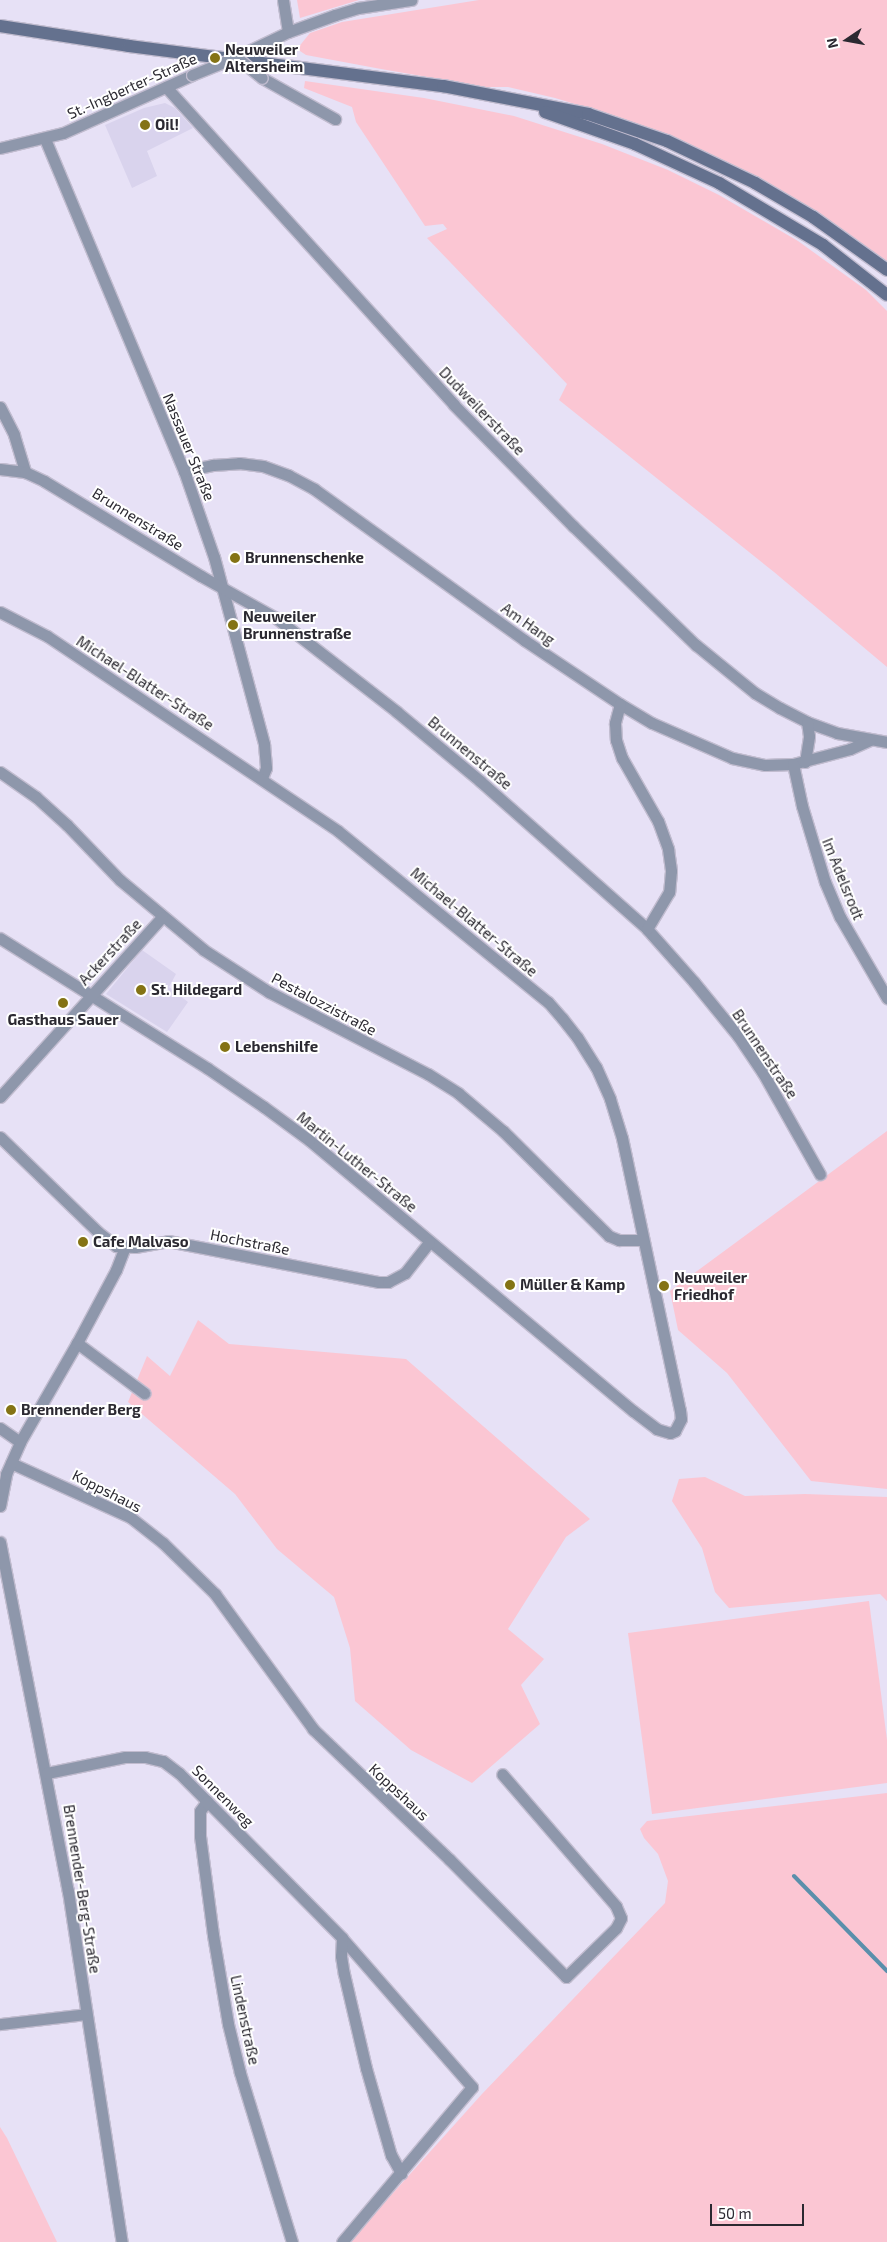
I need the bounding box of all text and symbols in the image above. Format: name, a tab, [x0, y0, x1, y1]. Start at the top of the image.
north arrow	[822, 15, 872, 65]
text: N	[822, 37, 841, 50]
place label: Neuweiler Altersheim	[225, 40, 303, 75]
street label: St.-Ingberter-Straße	[64, 49, 200, 123]
marker: Neuweiler Altersheim	[209, 52, 221, 64]
place label: Oil!	[155, 116, 179, 134]
marker: Oil!	[139, 119, 151, 131]
street label: Dudweilerstraße	[435, 363, 529, 459]
street label: Nassauer Straße	[159, 390, 219, 504]
street label: Brunnenstraße	[89, 484, 187, 554]
place label: Brunnenschenke	[245, 549, 364, 567]
marker: Brunnenschenke	[229, 552, 241, 564]
street label: Am Hang	[498, 599, 558, 649]
place label: Neuweiler Brunnenstraße	[243, 607, 351, 642]
marker: Neuweiler Brunnenstraße	[227, 619, 239, 631]
street label: Michael-Blatter-Straße	[73, 632, 217, 734]
street label: Brunnenstraße	[424, 713, 516, 793]
street label: Im Adelsrodt	[818, 835, 868, 923]
street label: Michael-Blatter-Straße	[407, 864, 541, 980]
street label: Ackerstraße	[75, 915, 145, 989]
street label: Pestalozzistraße	[269, 969, 379, 1039]
place label: St. Hildegard	[151, 981, 242, 999]
marker: St. Hildegard	[135, 984, 147, 996]
marker: Gasthaus Sauer	[57, 997, 69, 1009]
street label: Brunnenstraße	[729, 1006, 801, 1102]
place label: Gasthaus Sauer	[7, 1011, 119, 1029]
place label: Lebenshilfe	[235, 1038, 318, 1056]
marker: Lebenshilfe	[219, 1041, 231, 1053]
street label: Martin-Luther-Straße	[293, 1108, 421, 1216]
street label: Hochstraße	[209, 1225, 291, 1259]
place label: Cafe Malvaso	[93, 1233, 189, 1251]
marker: Cafe Malvaso	[77, 1236, 89, 1248]
place label: Neuweiler Friedhof	[674, 1268, 747, 1303]
place label: Müller & Kamp	[520, 1276, 626, 1294]
marker: Müller & Kamp	[504, 1279, 516, 1291]
marker: Neuweiler Friedhof	[658, 1280, 670, 1292]
place label: Brennender Berg	[21, 1401, 141, 1419]
marker: Brennender Berg	[5, 1404, 17, 1416]
street label: Koppshaus	[69, 1466, 145, 1516]
street label: Koppshaus	[365, 1760, 433, 1824]
street label: Sonnenweg	[188, 1761, 258, 1831]
street label: Brennender-Berg-Straße	[60, 1803, 104, 1975]
street label: Lindenstraße	[227, 1973, 263, 2067]
scale bar	[712, 2194, 806, 2226]
text: 50 m	[718, 2204, 752, 2222]

